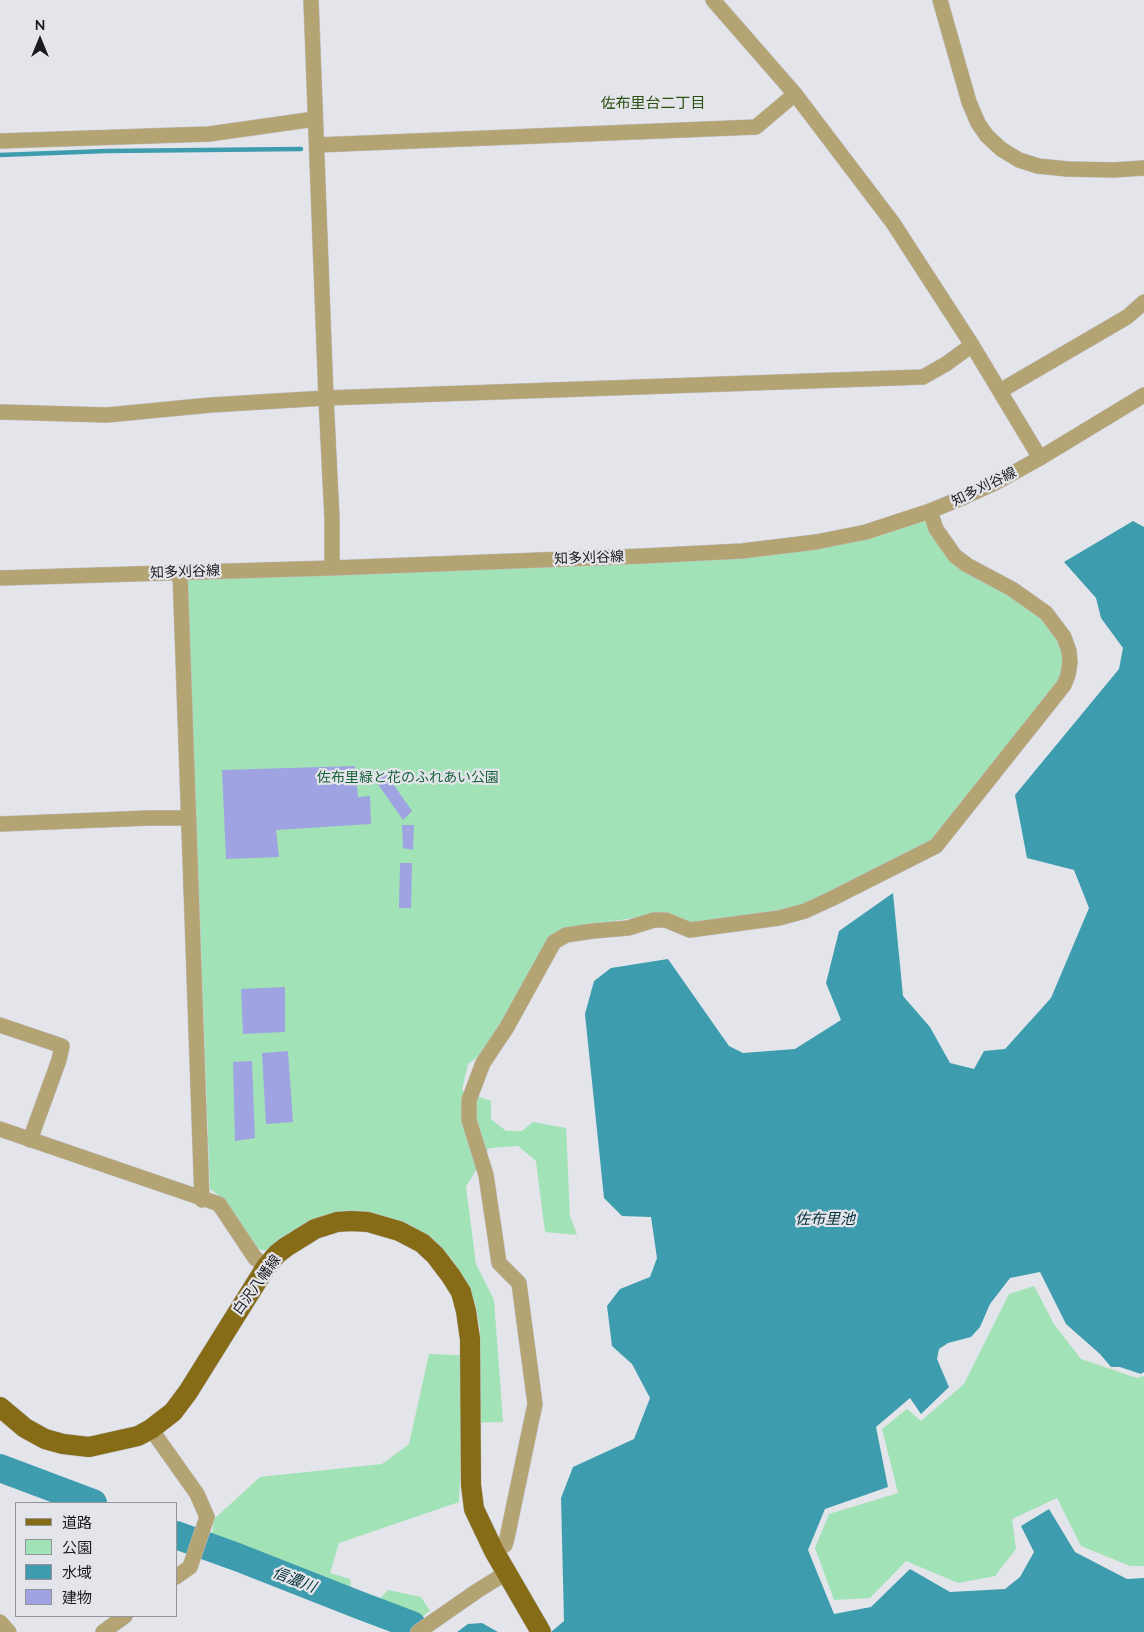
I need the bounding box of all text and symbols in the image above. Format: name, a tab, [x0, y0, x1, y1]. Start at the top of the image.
north arrow	[15, 15, 65, 65]
text: N	[35, 16, 45, 34]
district label: 佐布里台二丁目	[601, 94, 705, 112]
street label: 知多刈谷線	[949, 464, 1019, 510]
street label: 知多刈谷線	[554, 548, 624, 568]
street label: 知多刈谷線	[150, 562, 220, 582]
park label: 佐布里緑と花のふれあい公園	[317, 770, 499, 786]
water label: 佐布里池	[795, 1210, 855, 1228]
street label: 白沢八幡線	[230, 1252, 284, 1318]
legend	[15, 1502, 178, 1617]
text: 道路	[62, 1513, 92, 1532]
text: 公園	[62, 1538, 92, 1557]
text: 水域	[62, 1563, 92, 1582]
water label: 信濃川	[270, 1564, 318, 1596]
text: 建物	[62, 1588, 92, 1607]

